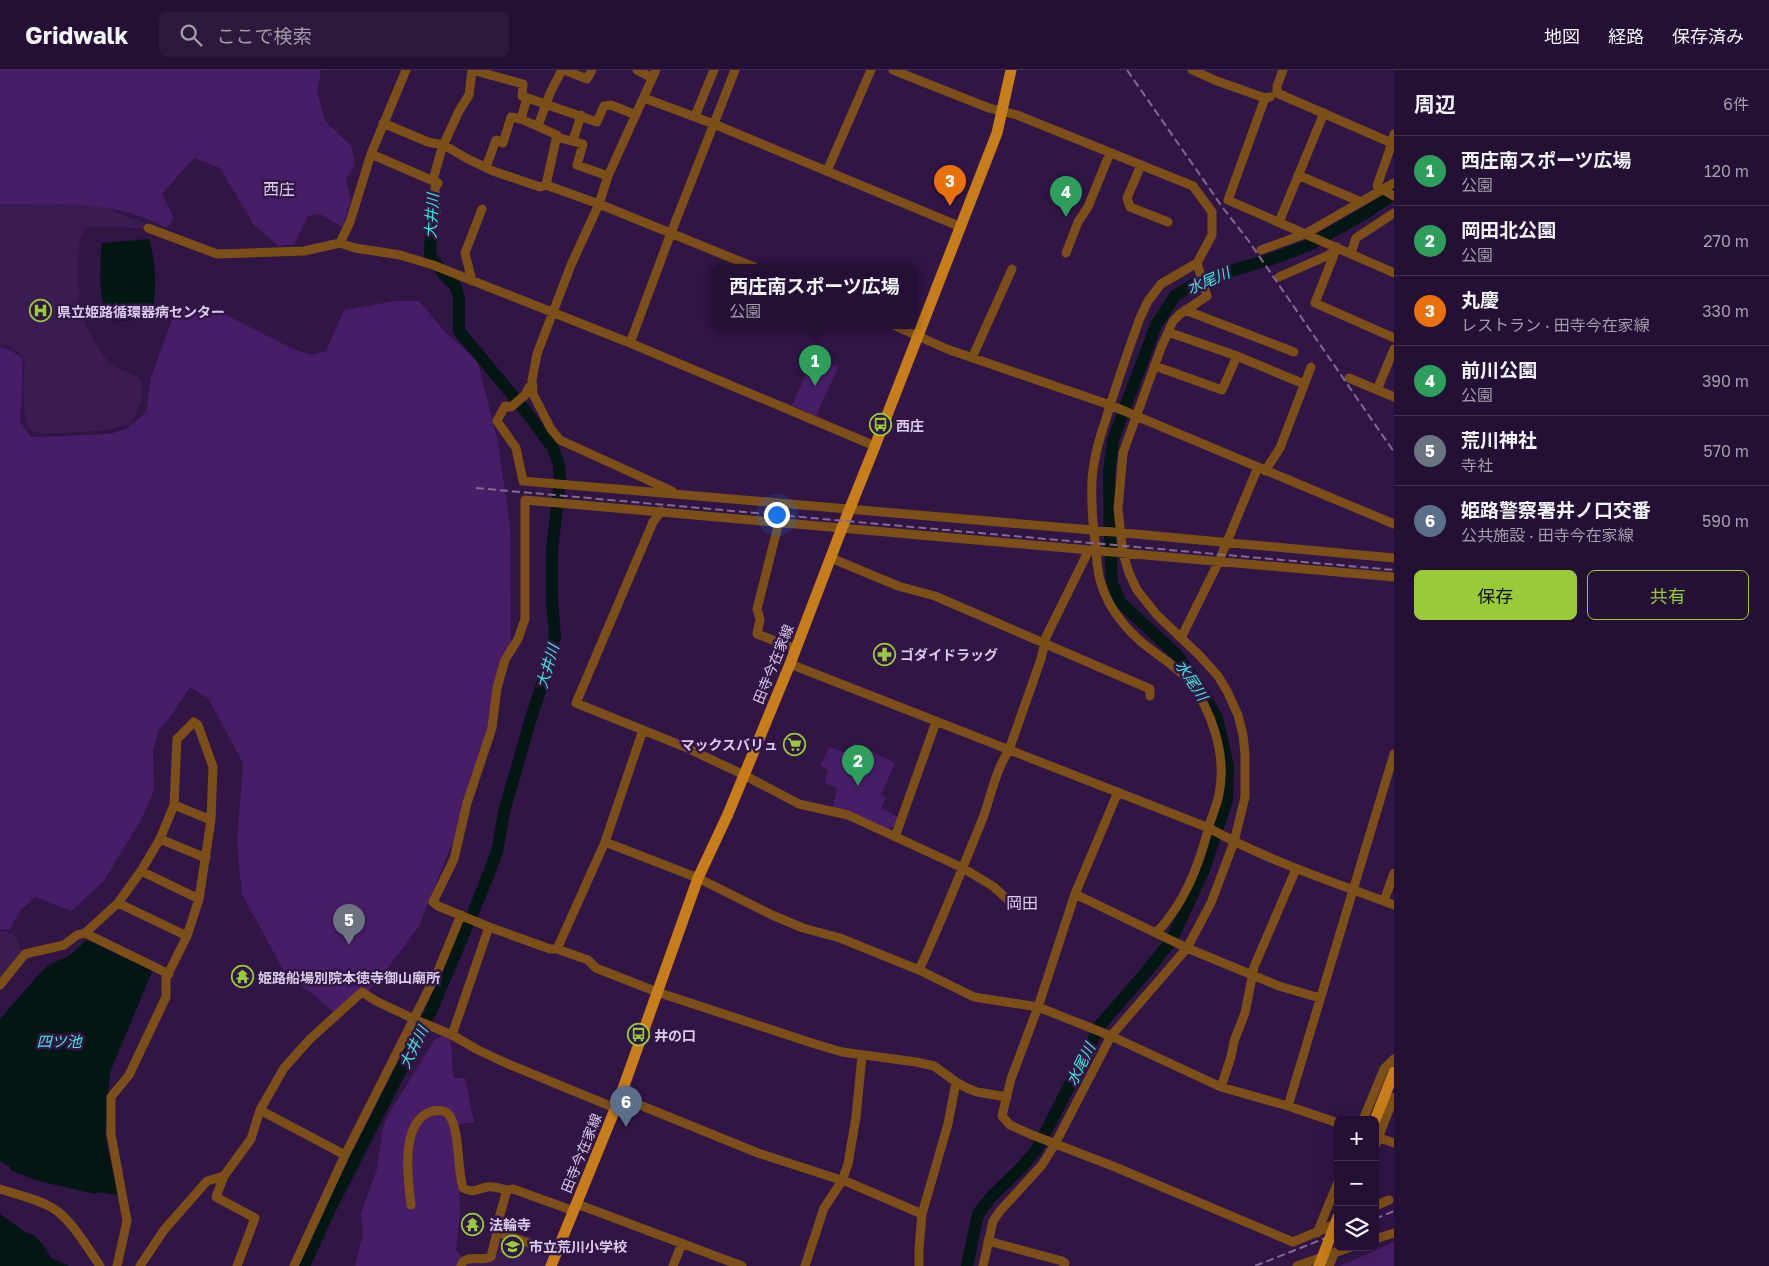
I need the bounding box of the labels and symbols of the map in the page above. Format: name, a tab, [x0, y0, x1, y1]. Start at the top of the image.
pin: 3	[934, 165, 966, 206]
pin: 4	[1050, 176, 1082, 217]
district label: 西庄	[263, 179, 295, 199]
water label: 大井川	[421, 191, 441, 239]
water label: 水尾川	[1184, 262, 1234, 297]
hospital icon: 県立姫路循環器病センター	[29, 299, 53, 323]
place label: 県立姫路循環器病センター	[57, 303, 225, 320]
pin: 1	[799, 345, 831, 386]
bus stop icon: 西庄	[868, 413, 892, 437]
place label: 西庄	[896, 417, 924, 434]
your location	[764, 502, 790, 528]
street label: 田寺今在家線	[749, 622, 797, 706]
water label: 大井川	[532, 640, 562, 690]
pharmacy icon: ゴダイドラッグ	[872, 642, 896, 666]
place label: ゴダイドラッグ	[900, 646, 998, 663]
water label: 水尾川	[1172, 656, 1213, 705]
supermarket icon: マックスバリュ	[782, 732, 806, 756]
place label: マックスバリュ	[680, 736, 778, 753]
pin: 2	[842, 745, 874, 786]
district label: 岡田	[1006, 893, 1038, 913]
pin: 5	[333, 904, 365, 945]
temple icon: 姫路船場別院本徳寺御山廟所	[230, 965, 254, 989]
place label: 姫路船場別院本徳寺御山廟所	[258, 969, 440, 986]
water label: 大井川	[395, 1021, 432, 1071]
bus stop icon: 井の口	[626, 1023, 650, 1047]
place label: 井の口	[654, 1027, 696, 1044]
water label: 四ツ池	[36, 1032, 83, 1050]
water label: 水尾川	[1062, 1038, 1099, 1088]
pin: 6	[610, 1086, 642, 1127]
street label: 田寺今在家線	[557, 1111, 605, 1195]
temple icon: 法輪寺	[461, 1212, 485, 1236]
place label: 法輪寺	[489, 1216, 531, 1233]
school or university icon: 市立荒川小学校	[501, 1234, 525, 1258]
place label: 市立荒川小学校	[529, 1238, 627, 1255]

